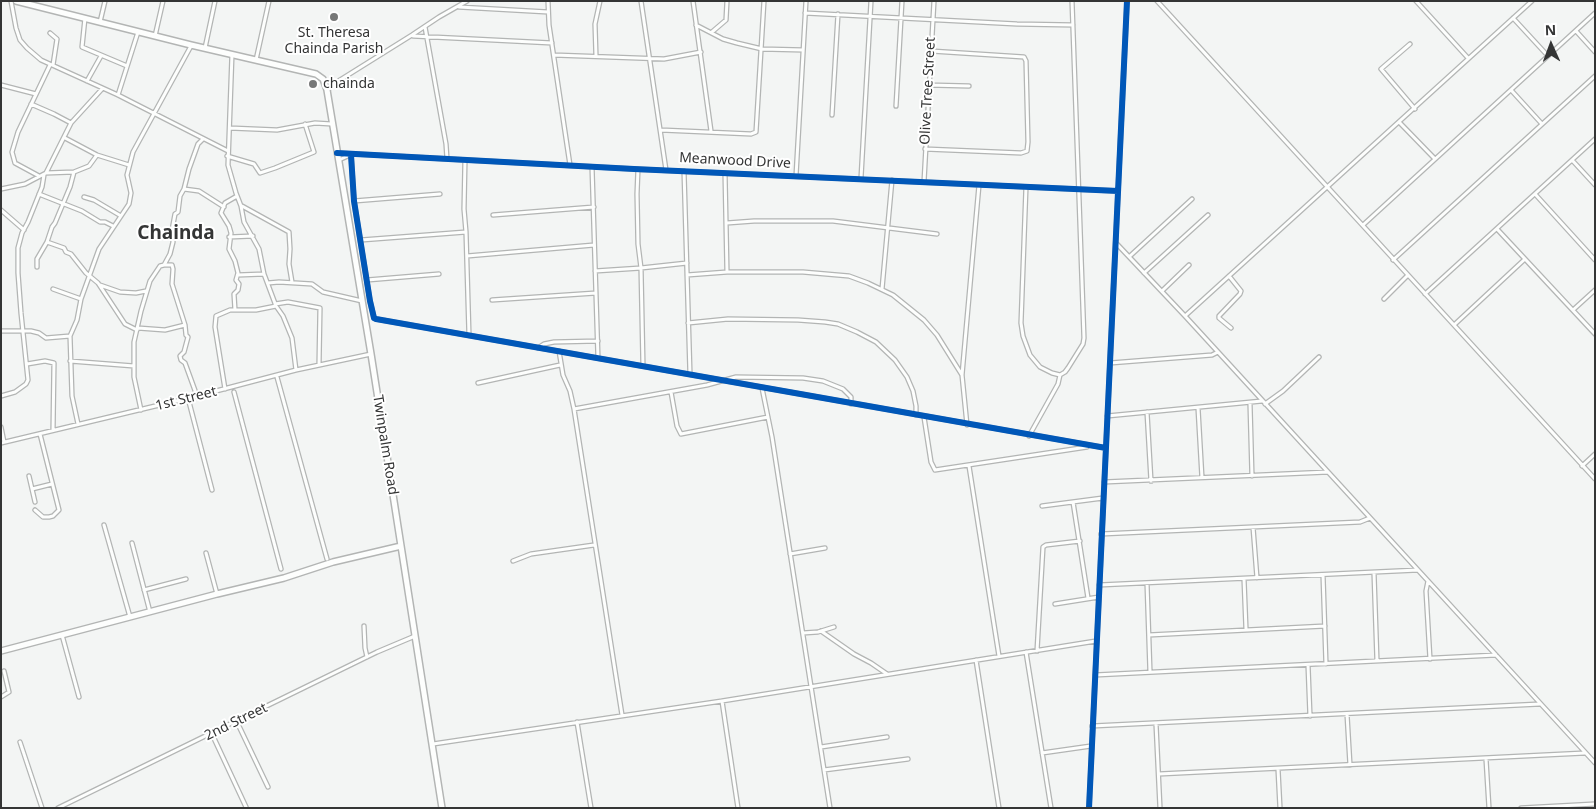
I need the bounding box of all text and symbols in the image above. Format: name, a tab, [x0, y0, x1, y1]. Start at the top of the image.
marker: St. Theresa Chainda Parish	[328, 11, 340, 23]
north arrow	[1526, 20, 1576, 70]
text: N	[1544, 20, 1556, 39]
place label: St. Theresa Chainda Parish	[285, 25, 383, 58]
street label: Olive Tree Street	[917, 37, 939, 145]
place label: chainda	[323, 76, 375, 92]
marker: chainda	[307, 78, 319, 90]
street label: Meanwood Drive	[679, 150, 791, 172]
district label: Chainda	[137, 223, 215, 245]
street label: 1st Street	[154, 383, 218, 415]
street label: Twinpalm Road	[369, 394, 401, 496]
street label: 2nd Street	[202, 700, 270, 744]

